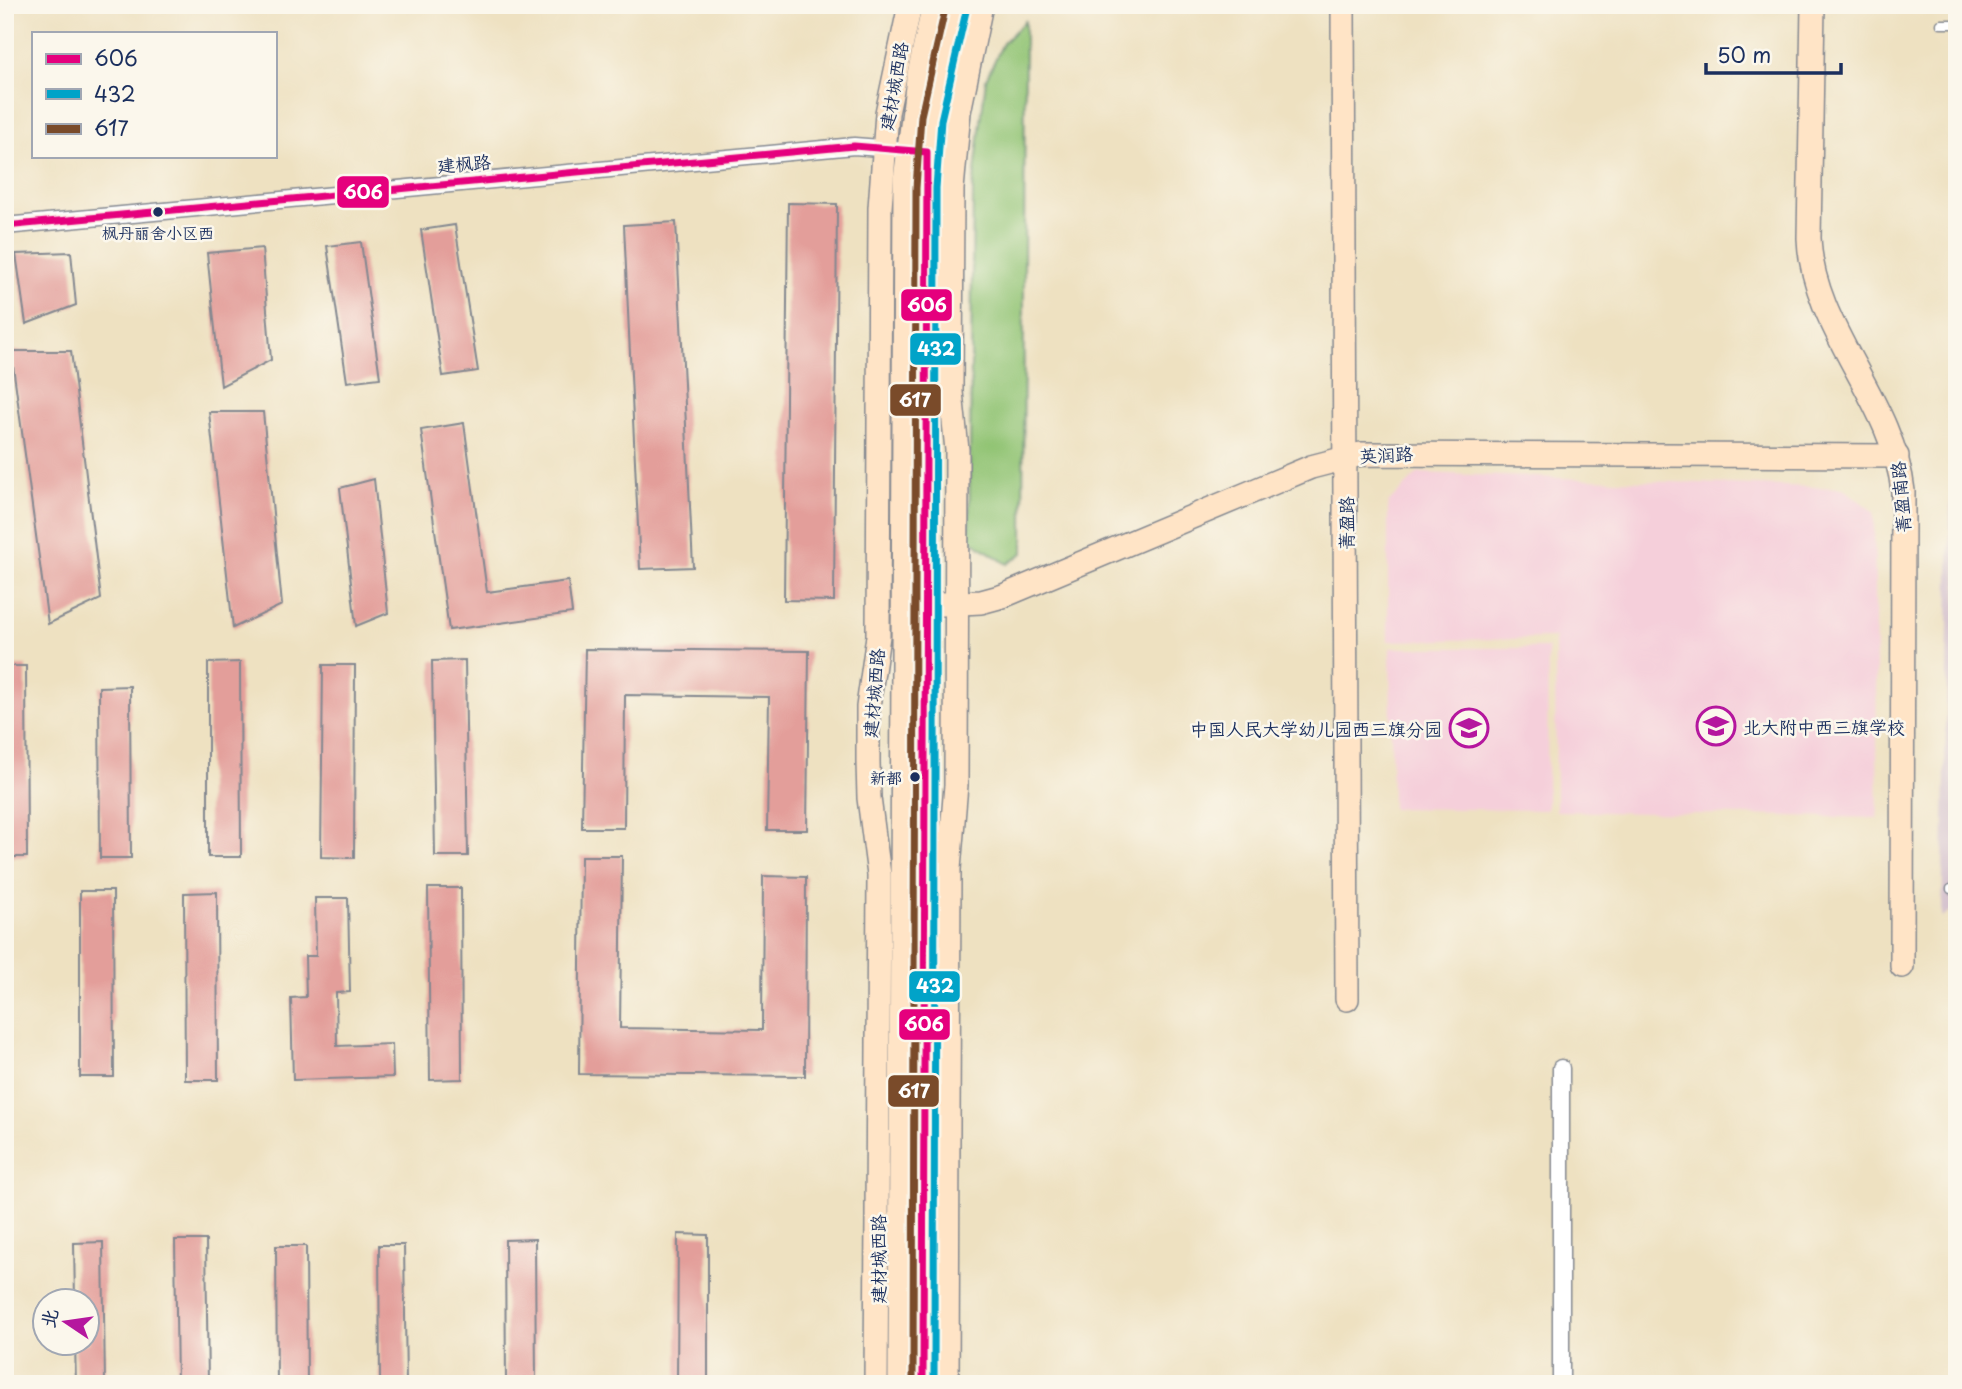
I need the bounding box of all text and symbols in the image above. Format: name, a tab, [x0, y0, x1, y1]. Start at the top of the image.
legend	[32, 32, 276, 158]
scale bar	[1706, 32, 1841, 76]
text: 50 m	[1717, 38, 1771, 70]
street label: 建材城西路	[872, 39, 914, 133]
text: 606	[94, 41, 138, 73]
text: 432	[94, 77, 136, 109]
text: 617	[94, 111, 129, 143]
street label: 建枫路	[436, 147, 492, 179]
line badge: 606	[336, 175, 390, 209]
text: 606	[343, 177, 383, 205]
marker: 枫丹丽舍小区西	[151, 205, 165, 219]
place label: 枫丹丽舍小区西	[102, 220, 214, 244]
line badge: 606	[900, 288, 953, 322]
text: 606	[907, 290, 947, 318]
line badge: 432	[909, 332, 962, 366]
text: 432	[917, 334, 955, 362]
line badge: 617	[889, 383, 942, 417]
text: 617	[899, 385, 931, 413]
street label: 英润路	[1358, 439, 1414, 469]
street label: 菁盈南路	[1883, 460, 1917, 534]
street label: 菁盈路	[1332, 496, 1359, 550]
street label: 建材城西路	[856, 647, 890, 739]
school or university icon: 北大附中西三旗学校	[1695, 705, 1737, 747]
school or university icon: 中国人民大学幼儿园西三旗分园	[1448, 707, 1490, 749]
place label: 北大附中西三旗学校	[1743, 713, 1905, 740]
place label: 中国人民大学幼儿园西三旗分园	[1190, 715, 1442, 742]
place label: 新都	[870, 765, 902, 789]
marker: 新都	[908, 770, 922, 784]
line badge: 432	[908, 970, 961, 1003]
text: 432	[916, 971, 954, 999]
line badge: 606	[898, 1008, 951, 1041]
text: 606	[904, 1009, 944, 1037]
line badge: 617	[887, 1074, 940, 1108]
text: 617	[898, 1076, 930, 1104]
street label: 建材城西路	[864, 1214, 891, 1304]
north arrow	[32, 1288, 102, 1358]
text: 北	[33, 1306, 64, 1330]

